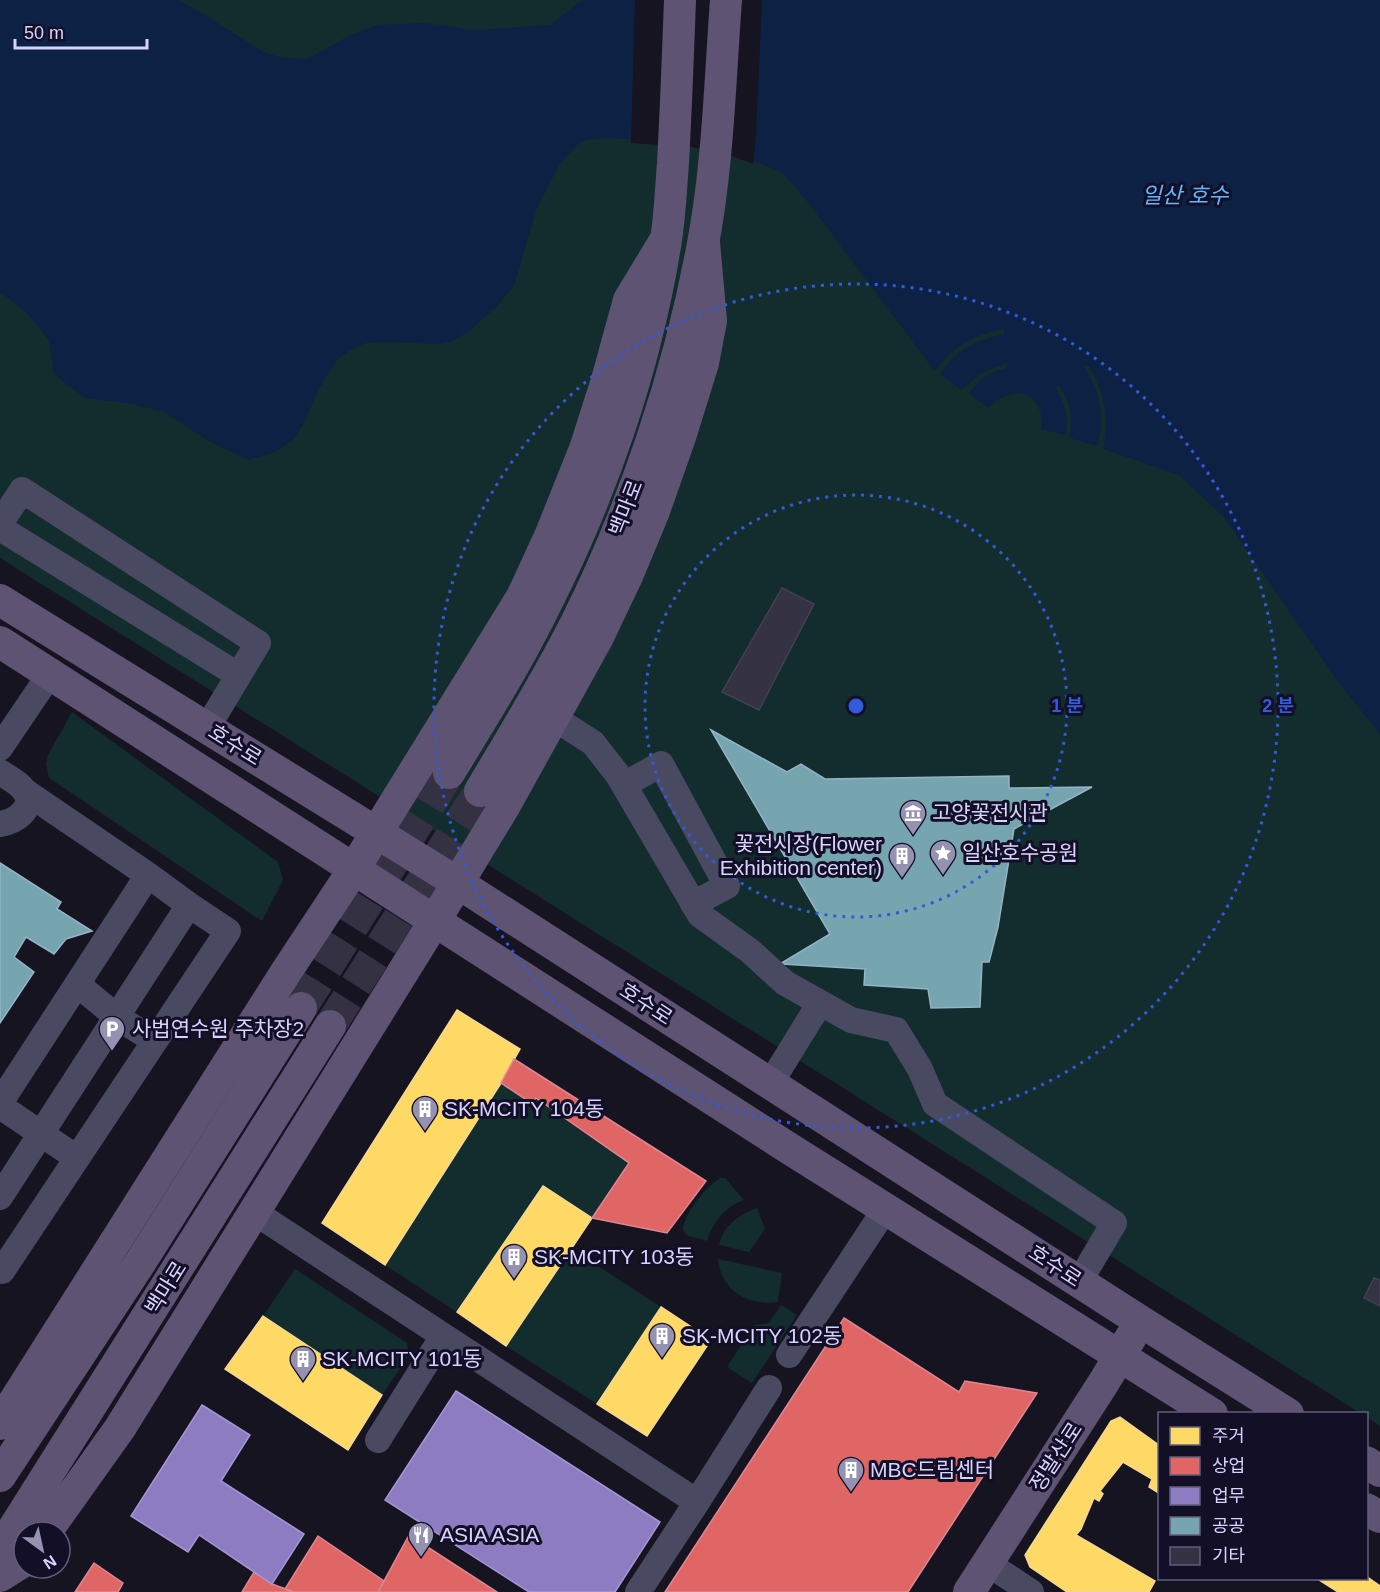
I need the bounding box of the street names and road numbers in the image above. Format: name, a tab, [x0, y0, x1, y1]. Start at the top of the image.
street label: 백마로	[604, 477, 647, 539]
street label: 호수로	[205, 719, 266, 770]
street label: 호수로	[616, 978, 677, 1029]
street label: 호수로	[1025, 1240, 1086, 1291]
street label: 백마로	[140, 1257, 191, 1318]
street label: 정발산로	[1025, 1418, 1086, 1495]

